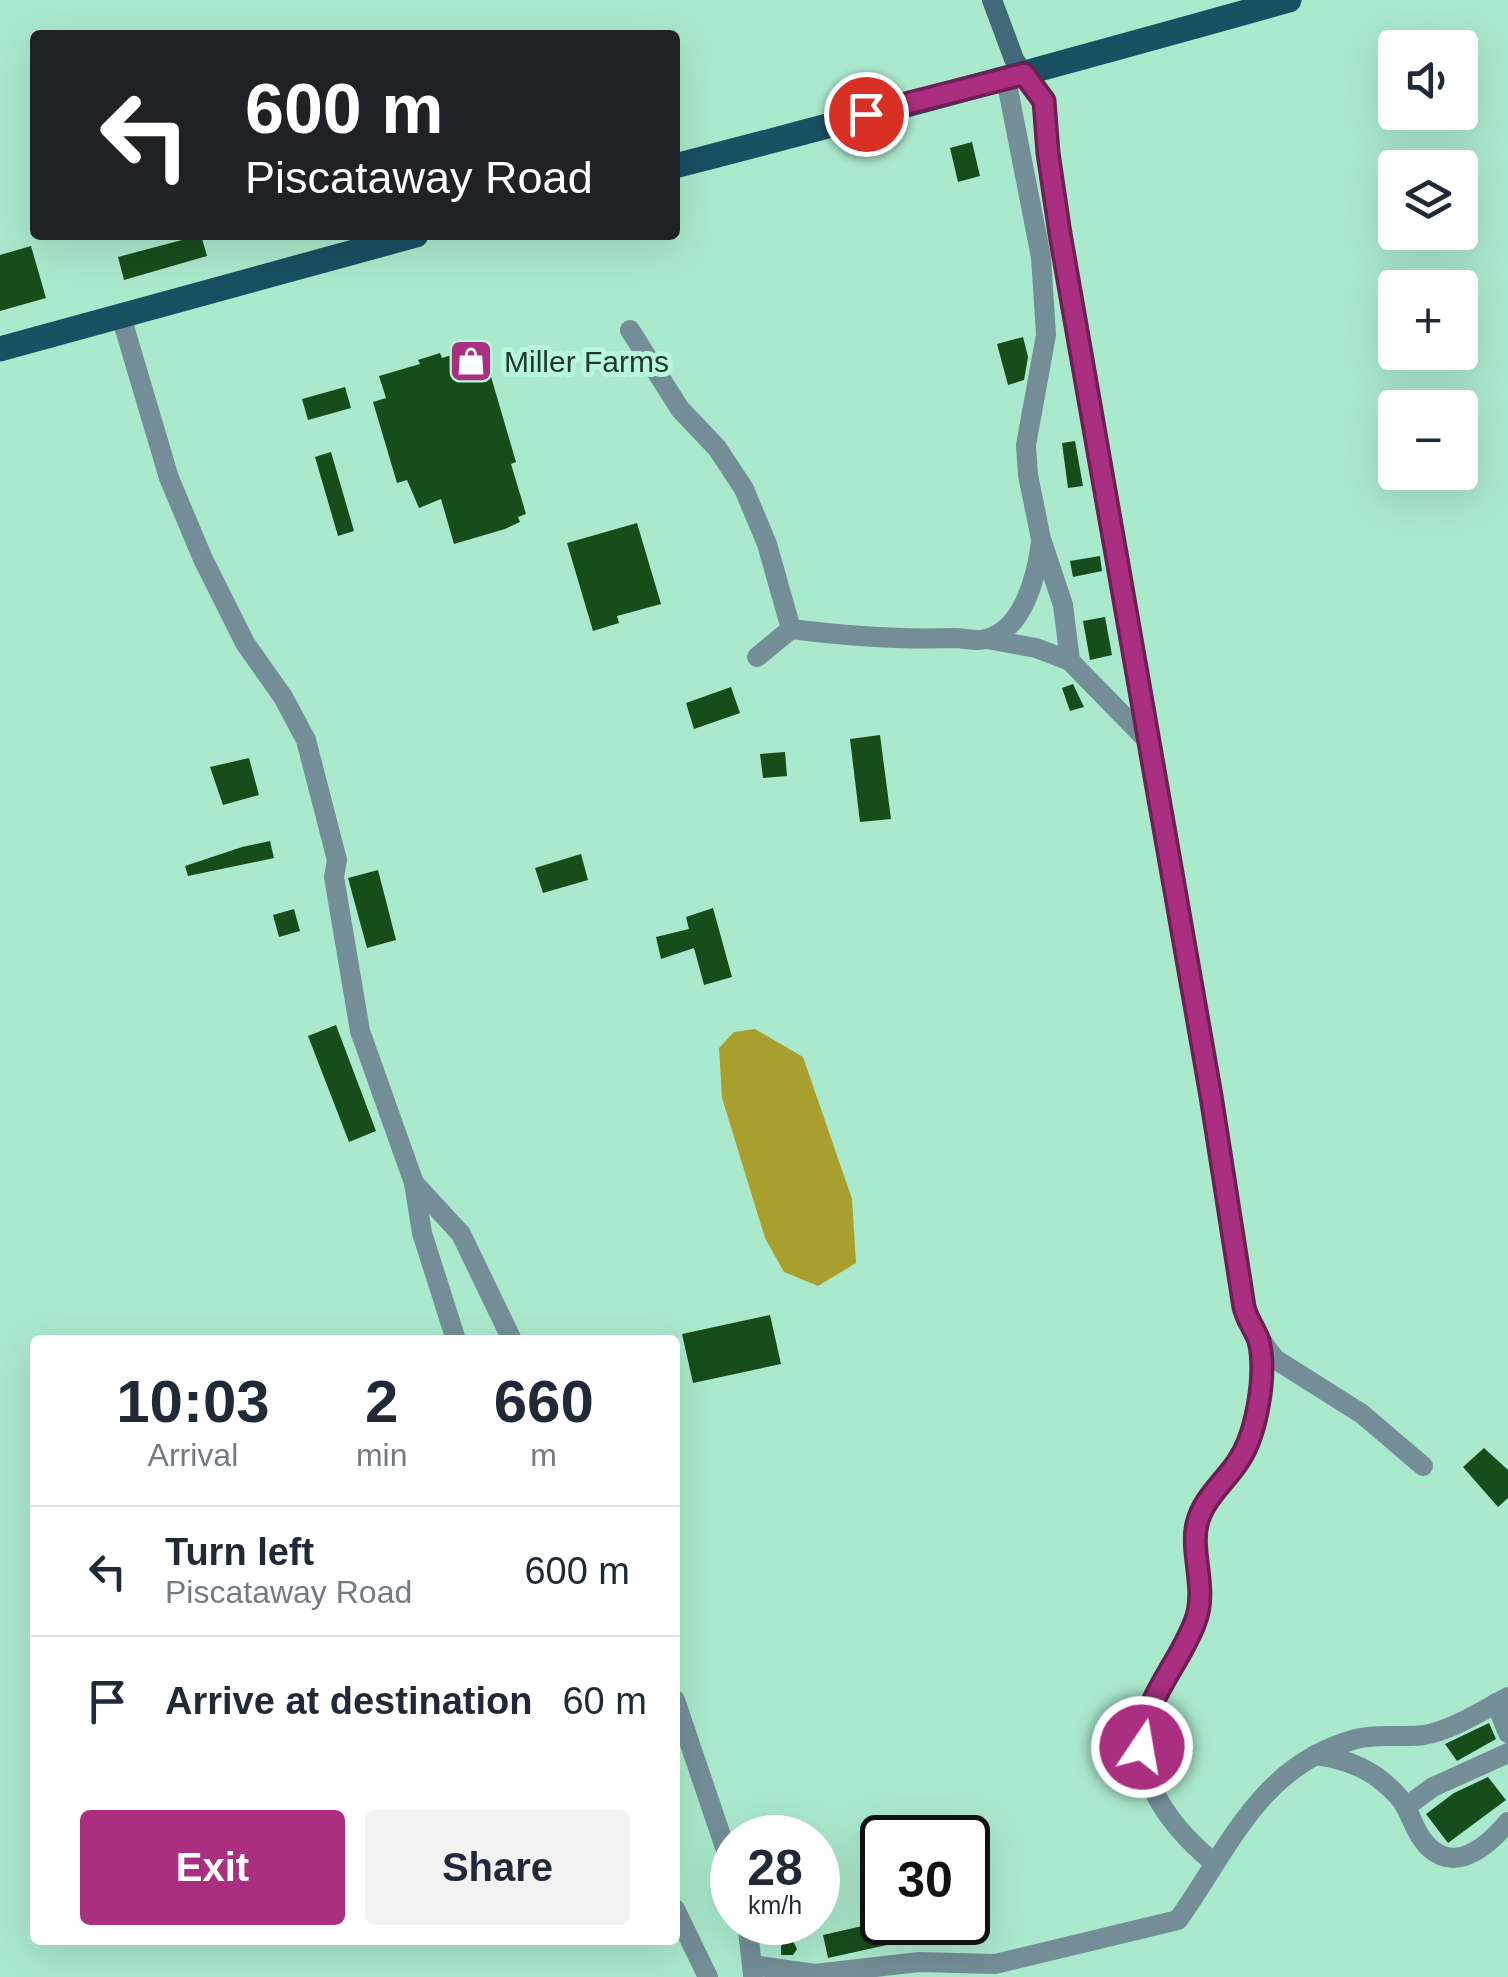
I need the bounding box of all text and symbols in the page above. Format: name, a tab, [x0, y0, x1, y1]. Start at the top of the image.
map controls	[1378, 30, 1478, 490]
button: sound	[1378, 30, 1478, 130]
icon: left	[80, 70, 210, 200]
text: 600 m	[245, 70, 443, 148]
pin	[824, 72, 909, 157]
icon: arrive	[839, 87, 894, 142]
button: layers	[1378, 150, 1478, 250]
text: Piscataway Road	[245, 152, 593, 203]
button: +	[1378, 270, 1478, 370]
shop icon: Miller Farms	[448, 338, 494, 384]
place label: Miller Farms	[504, 345, 669, 378]
button: −	[1378, 390, 1478, 490]
text: 10:03	[116, 1368, 270, 1435]
text: 2	[365, 1368, 398, 1435]
text: 660	[494, 1368, 594, 1435]
text: Arrival	[148, 1437, 238, 1473]
text: min	[356, 1437, 407, 1473]
text: m	[530, 1437, 557, 1473]
text: Turn left	[165, 1531, 314, 1573]
icon: left	[80, 1544, 135, 1599]
text: 600 m	[524, 1550, 630, 1592]
text: Piscataway Road	[165, 1574, 412, 1610]
icon: arrive	[80, 1674, 135, 1729]
text: Arrive at destination	[165, 1680, 532, 1722]
text: 60 m	[562, 1680, 647, 1722]
position arrow	[1090, 1695, 1194, 1799]
button: Exit	[80, 1810, 345, 1925]
button: Share	[365, 1810, 630, 1925]
speed limit sign: 30	[860, 1815, 990, 1945]
text: 28	[747, 1840, 803, 1896]
text: km/h	[748, 1891, 802, 1919]

